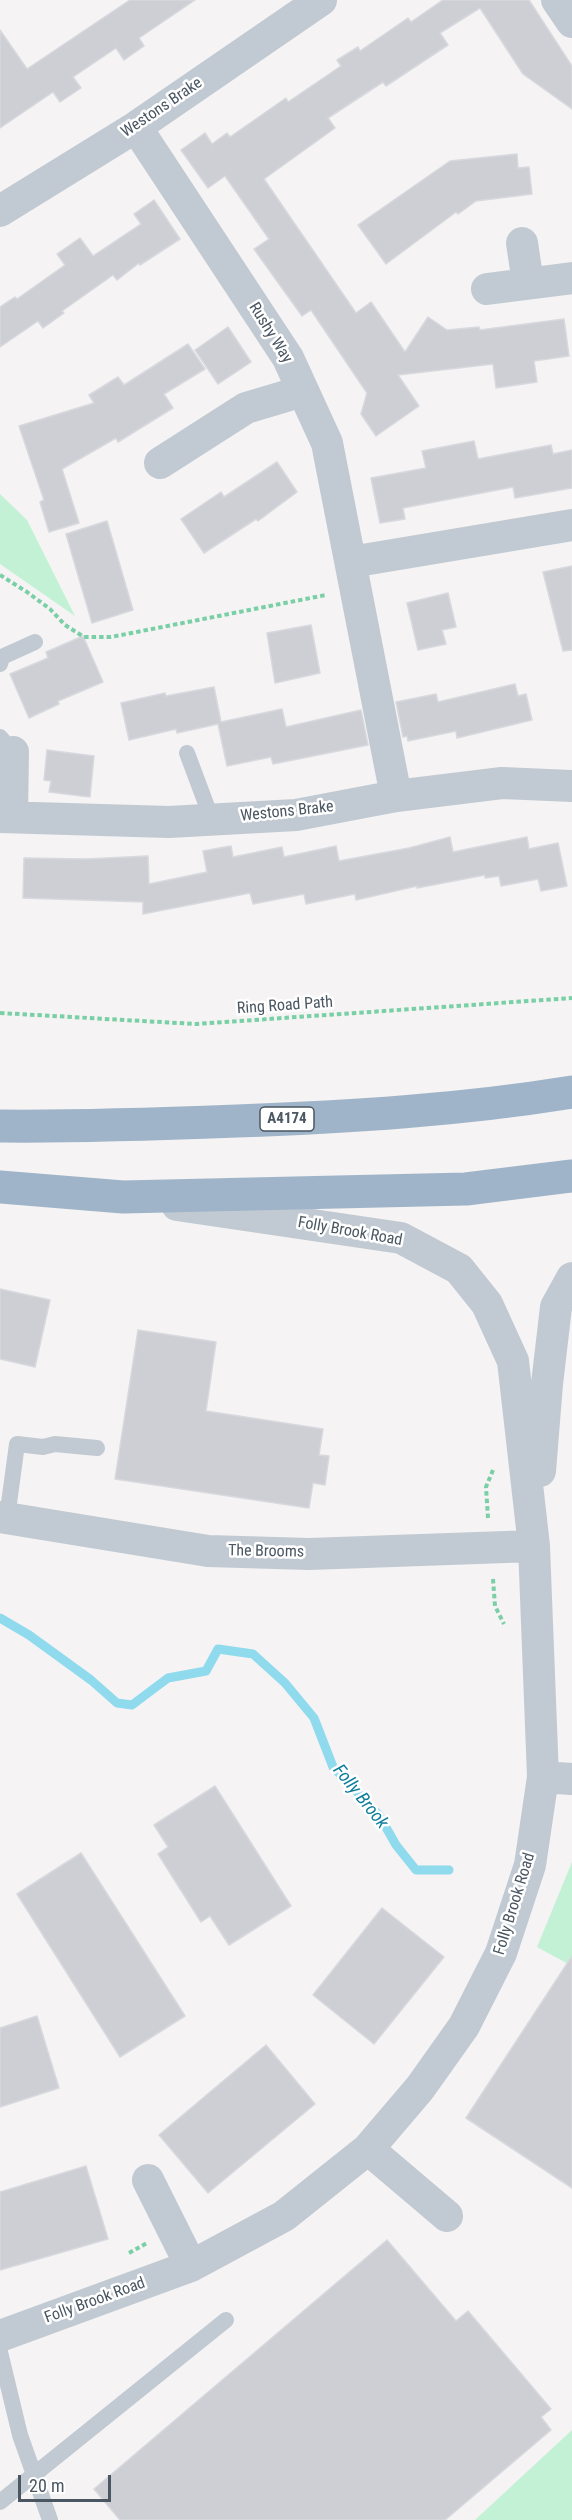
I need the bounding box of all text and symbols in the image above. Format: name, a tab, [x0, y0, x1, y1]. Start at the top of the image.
street label: Westons Brake	[118, 74, 206, 142]
street label: Rushy Way	[244, 299, 296, 367]
street label: Westons Brake	[239, 798, 335, 826]
street label: Ring Road Path	[236, 993, 334, 1019]
road number: A4174	[260, 1107, 314, 1131]
street label: Folly Brook Road	[296, 1213, 404, 1251]
street label: The Brooms	[228, 1542, 304, 1562]
water label: Folly Brook	[328, 1761, 392, 1833]
street label: Folly Brook Road	[490, 1851, 540, 1957]
street label: Folly Brook Road	[42, 2274, 148, 2328]
scale bar	[21, 2463, 114, 2501]
text: 20 m	[29, 2475, 64, 2496]

